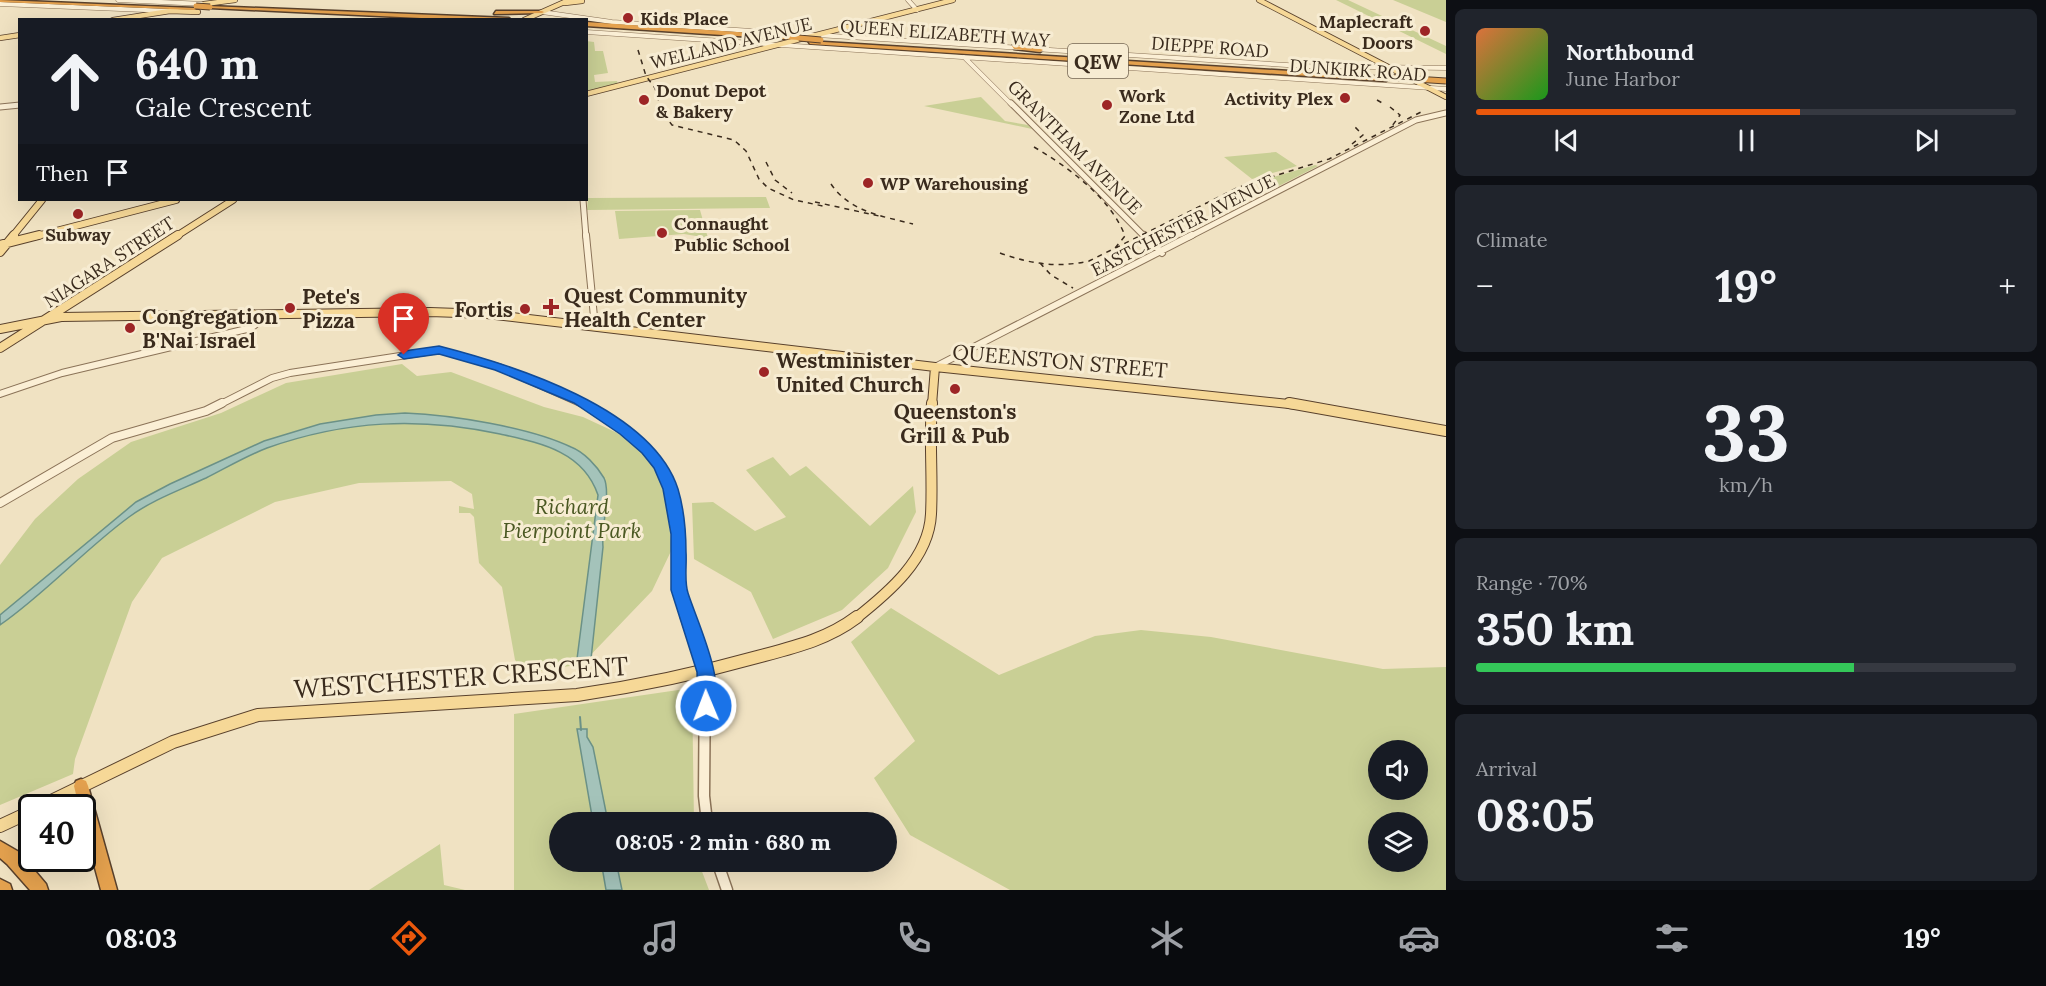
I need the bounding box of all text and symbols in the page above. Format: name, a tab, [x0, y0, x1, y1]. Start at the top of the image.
place label: Kids Place	[640, 7, 729, 30]
place label: Maplecraft Doors	[1319, 10, 1414, 54]
marker: Kids Place	[621, 11, 635, 25]
street label: WELLAND AVENUE	[648, 12, 814, 74]
street label: QUEEN ELIZABETH WAY	[839, 14, 1051, 52]
marker: Maplecraft Doors	[1418, 24, 1432, 38]
street label: DIEPPE ROAD	[1150, 31, 1270, 63]
text: 640 m	[135, 37, 259, 91]
text: Northbound	[1566, 38, 1694, 66]
icon: ahead	[36, 42, 114, 120]
road number: QEW	[1068, 44, 1128, 78]
street label: DUNKIRK ROAD	[1289, 54, 1427, 86]
text: June Harbor	[1566, 66, 1680, 91]
street label: GRANTHAM AVENUE	[1003, 75, 1147, 219]
place label: Donut Depot & Bakery	[656, 79, 767, 123]
place label: Work Zone Ltd	[1119, 84, 1195, 128]
place label: Activity Plex	[1225, 87, 1333, 110]
text: Gale Crescent	[135, 90, 312, 124]
marker: Activity Plex	[1338, 91, 1352, 105]
marker: Donut Depot & Bakery	[637, 93, 651, 107]
marker: Work Zone Ltd	[1100, 98, 1114, 112]
icon: previous	[1550, 124, 1583, 157]
icon: pause	[1730, 124, 1763, 157]
icon: next	[1910, 124, 1943, 157]
icon: arrive	[101, 156, 134, 189]
text: Then	[36, 159, 89, 187]
street label: EASTCHESTER AVENUE	[1087, 169, 1279, 281]
place label: WP Warehousing	[880, 172, 1029, 195]
marker: WP Warehousing	[861, 176, 875, 190]
marker: Subway	[71, 207, 85, 221]
street label: NIAGARA STREET	[39, 211, 179, 313]
place label: Connaught Public School	[674, 212, 790, 256]
place label: Subway	[45, 223, 111, 246]
marker: Connaught Public School	[655, 226, 669, 240]
text: Climate	[1476, 227, 1548, 252]
text: 19°	[1715, 257, 1777, 314]
text: −	[1476, 265, 1494, 307]
text: +	[1998, 265, 2016, 307]
place label: Quest Community Health Center	[564, 282, 748, 333]
place label: Pete's Pizza	[302, 283, 360, 334]
pin	[378, 293, 429, 355]
place label: Fortis	[454, 296, 513, 323]
marker: Quest Community Health Center	[542, 298, 560, 316]
marker: Pete's Pizza	[283, 301, 297, 315]
icon: arrive	[387, 302, 420, 335]
marker: Fortis	[518, 302, 532, 316]
place label: Congregation B'Nai Israel	[142, 303, 278, 354]
marker: Congregation B'Nai Israel	[123, 321, 137, 335]
street label: QUEENSTON STREET	[951, 338, 1169, 384]
place label: Westminister United Church	[776, 347, 924, 398]
marker: Westminister United Church	[757, 365, 771, 379]
marker: Queenston's Grill & Pub	[948, 382, 962, 396]
text: 33	[1702, 383, 1790, 482]
place label: Queenston's Grill & Pub	[894, 398, 1016, 449]
text: km/h	[1719, 472, 1773, 497]
park label: Richard Pierpoint Park	[503, 493, 641, 544]
text: Range · 70%	[1476, 570, 1587, 595]
text: 350 km	[1476, 600, 1634, 657]
street label: WESTCHESTER CRESCENT	[293, 649, 630, 705]
position arrow	[674, 674, 738, 738]
map controls	[1368, 740, 1428, 872]
button: sound	[1368, 740, 1428, 800]
text: Arrival	[1476, 756, 1537, 781]
text: 08:05	[1476, 786, 1595, 843]
speed limit sign: 40	[18, 794, 96, 872]
button: layers	[1368, 812, 1428, 872]
text: 08:05 · 2 min · 680 m	[615, 828, 831, 856]
icon: directions	[388, 917, 430, 959]
icon: music	[640, 917, 682, 959]
icon: phone	[893, 917, 935, 959]
icon: climate	[1146, 917, 1188, 959]
icon: car	[1398, 917, 1440, 959]
icon: filters	[1651, 917, 1693, 959]
text: 08:03	[105, 921, 177, 955]
text: 19°	[1904, 921, 1941, 955]

